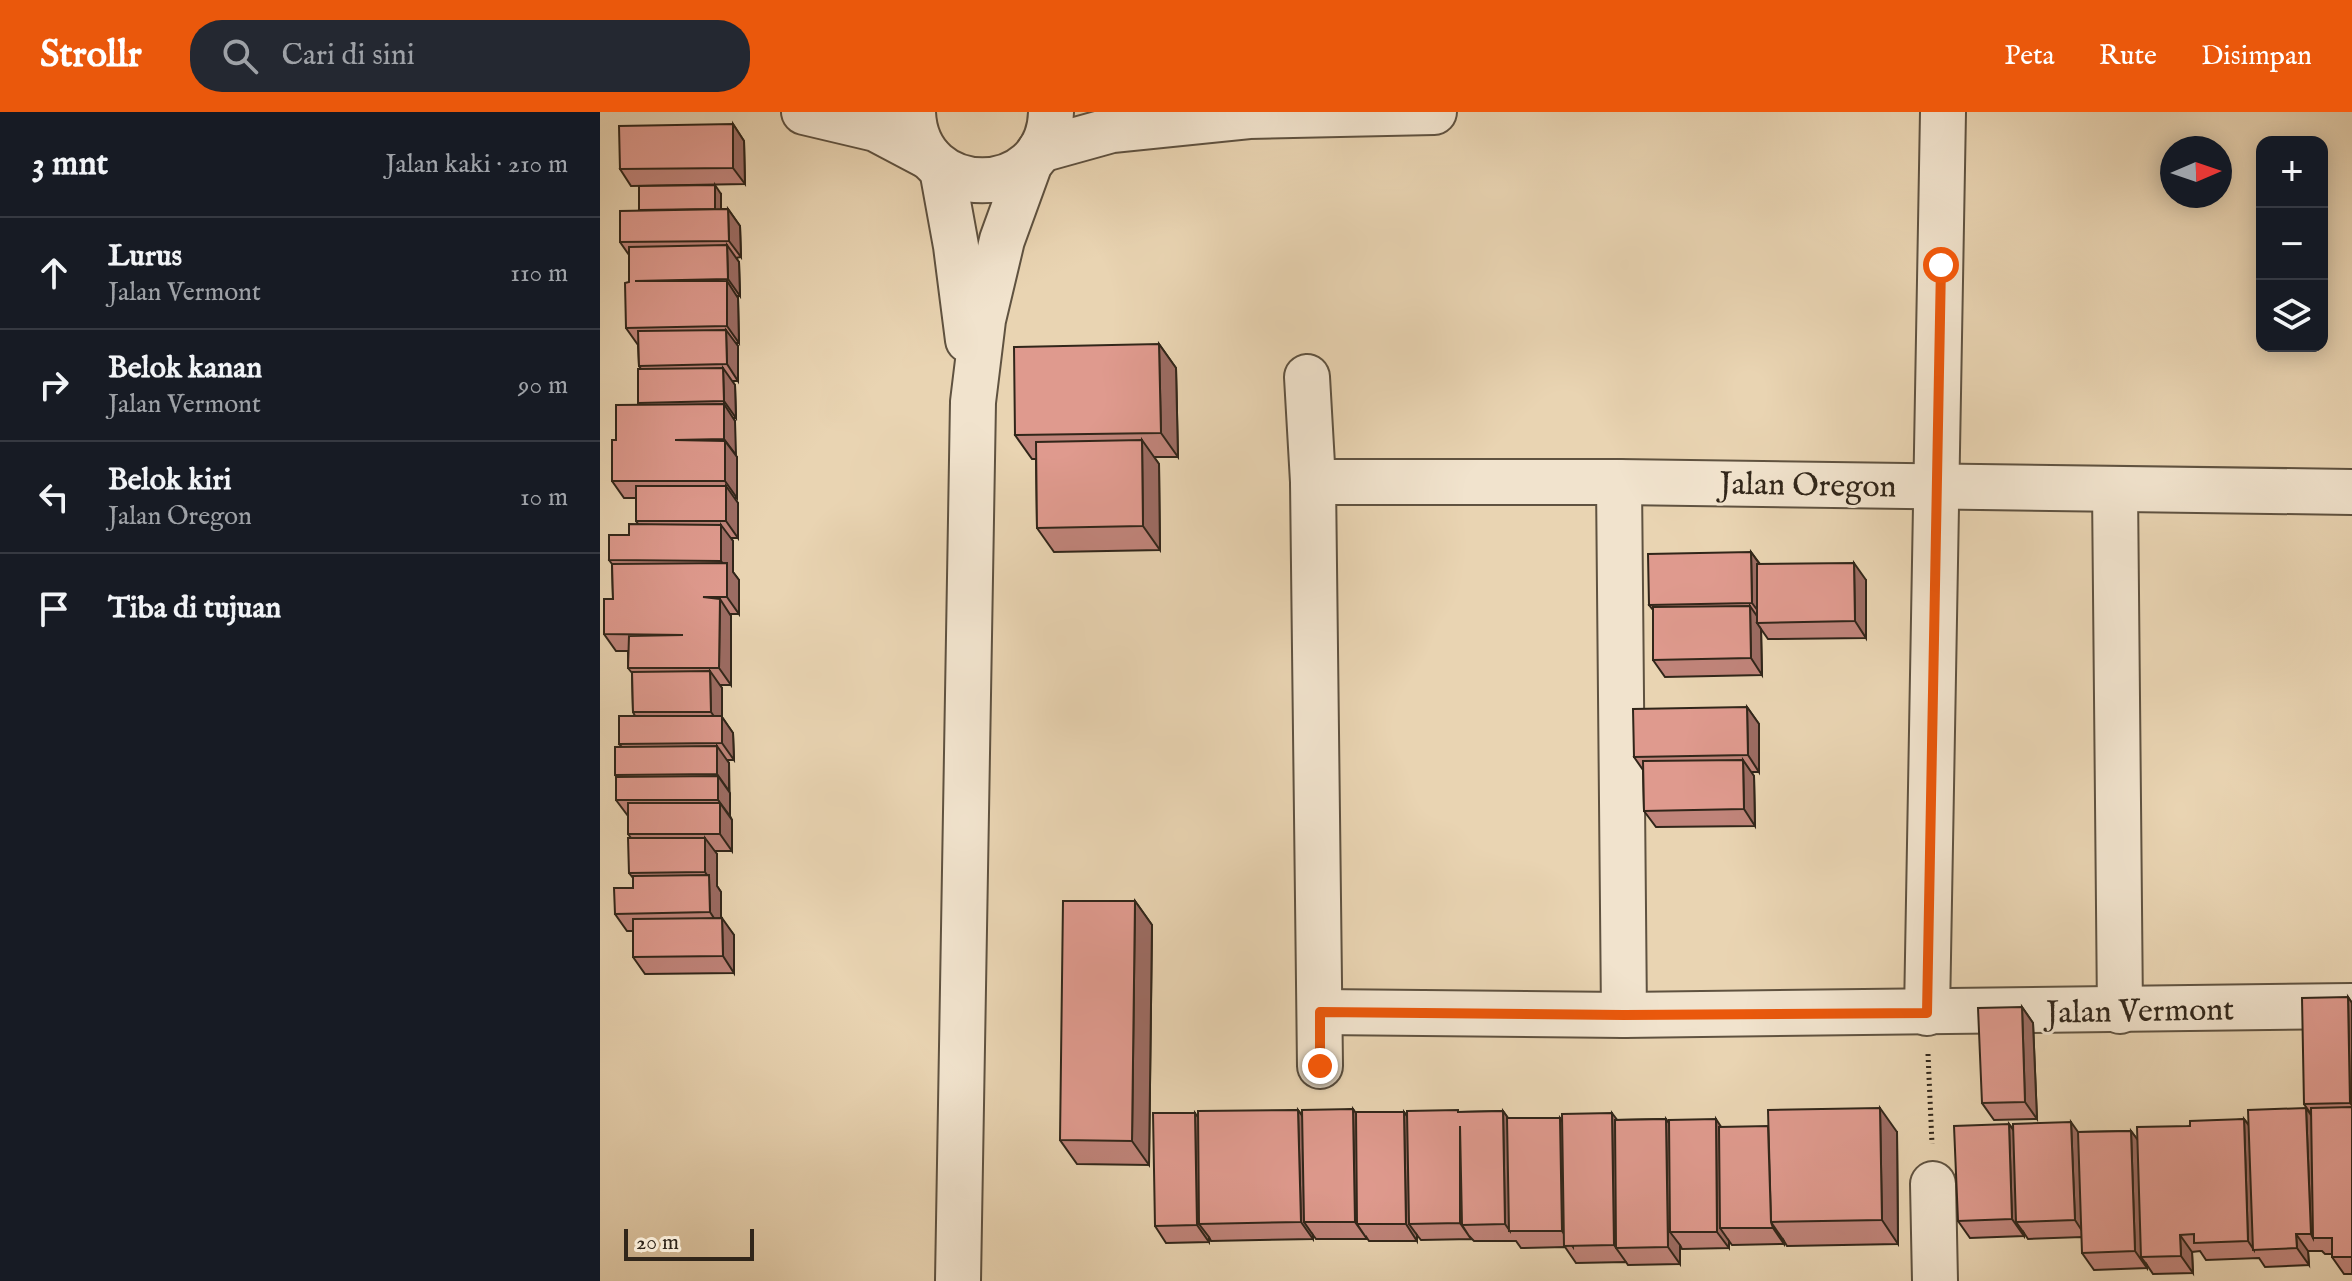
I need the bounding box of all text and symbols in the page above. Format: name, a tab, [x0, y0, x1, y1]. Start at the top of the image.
search box	[190, 20, 750, 92]
text: Strollr	[40, 32, 142, 80]
icon: search	[218, 34, 262, 78]
text: Cari di sini	[282, 37, 415, 75]
text: Peta	[2004, 39, 2055, 74]
text: Rute	[2099, 39, 2157, 74]
text: Disimpan	[2201, 39, 2312, 74]
north arrow	[2160, 136, 2232, 208]
map controls	[2256, 136, 2328, 352]
button: +	[2256, 136, 2328, 208]
text: 3 mnt	[32, 143, 108, 186]
text: Jalan kaki · 210 m	[386, 148, 568, 181]
button: −	[2256, 208, 2328, 280]
text: Lurus	[108, 238, 182, 276]
route start	[1923, 247, 1959, 283]
icon: ahead	[32, 251, 76, 295]
text: 110 m	[510, 257, 568, 290]
text: Jalan Vermont	[108, 276, 261, 309]
button: layers	[2256, 280, 2328, 352]
text: Belok kanan	[108, 350, 262, 388]
icon: right	[32, 363, 76, 407]
text: 90 m	[518, 369, 568, 402]
text: Jalan Vermont	[108, 388, 261, 421]
text: Belok kiri	[108, 462, 231, 500]
street label: Jalan Oregon	[1716, 464, 1897, 509]
icon: left	[32, 475, 76, 519]
text: 10 m	[520, 481, 568, 514]
text: Jalan Oregon	[108, 500, 252, 533]
icon: arrive	[32, 587, 76, 631]
text: Tiba di tujuan	[108, 590, 281, 628]
street label: Jalan Vermont	[2043, 990, 2234, 1035]
route end	[1302, 1048, 1338, 1084]
scale bar	[624, 1225, 754, 1261]
text: 20 m	[636, 1229, 679, 1257]

